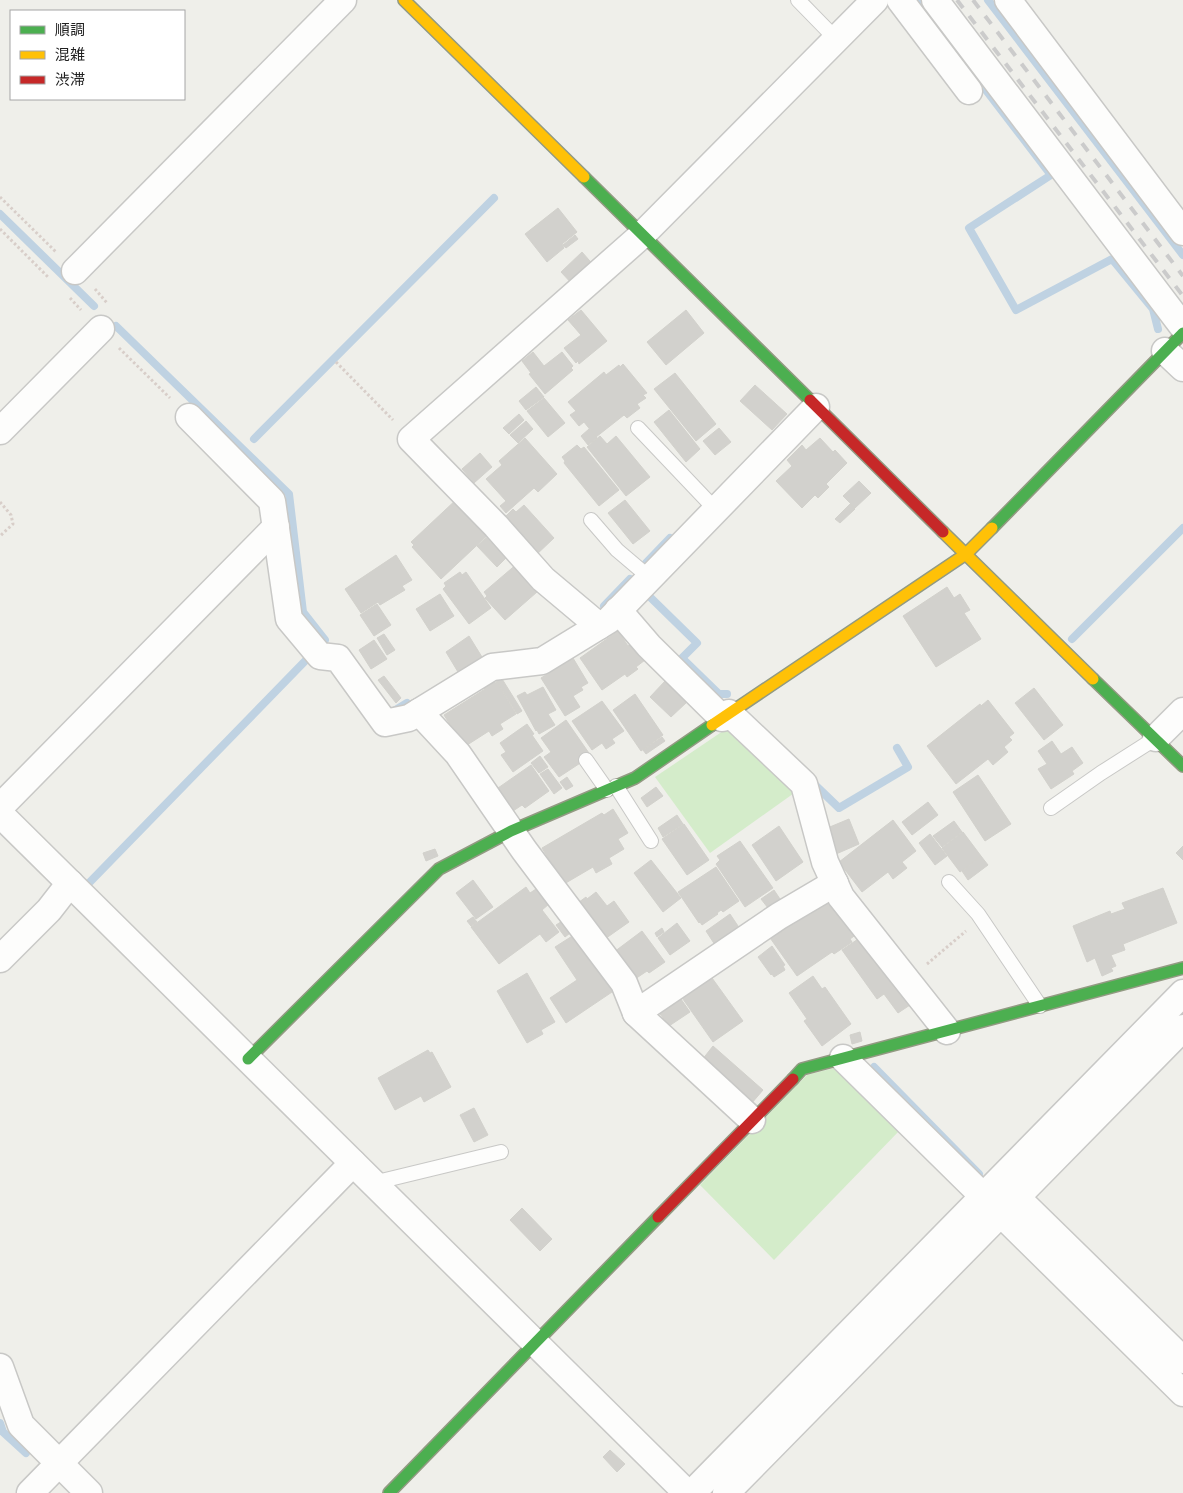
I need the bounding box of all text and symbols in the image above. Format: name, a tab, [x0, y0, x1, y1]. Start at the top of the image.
legend	[10, 10, 185, 100]
text: 順調	[55, 21, 85, 38]
text: 混雑	[55, 46, 85, 63]
text: 渋滞	[55, 71, 85, 88]

